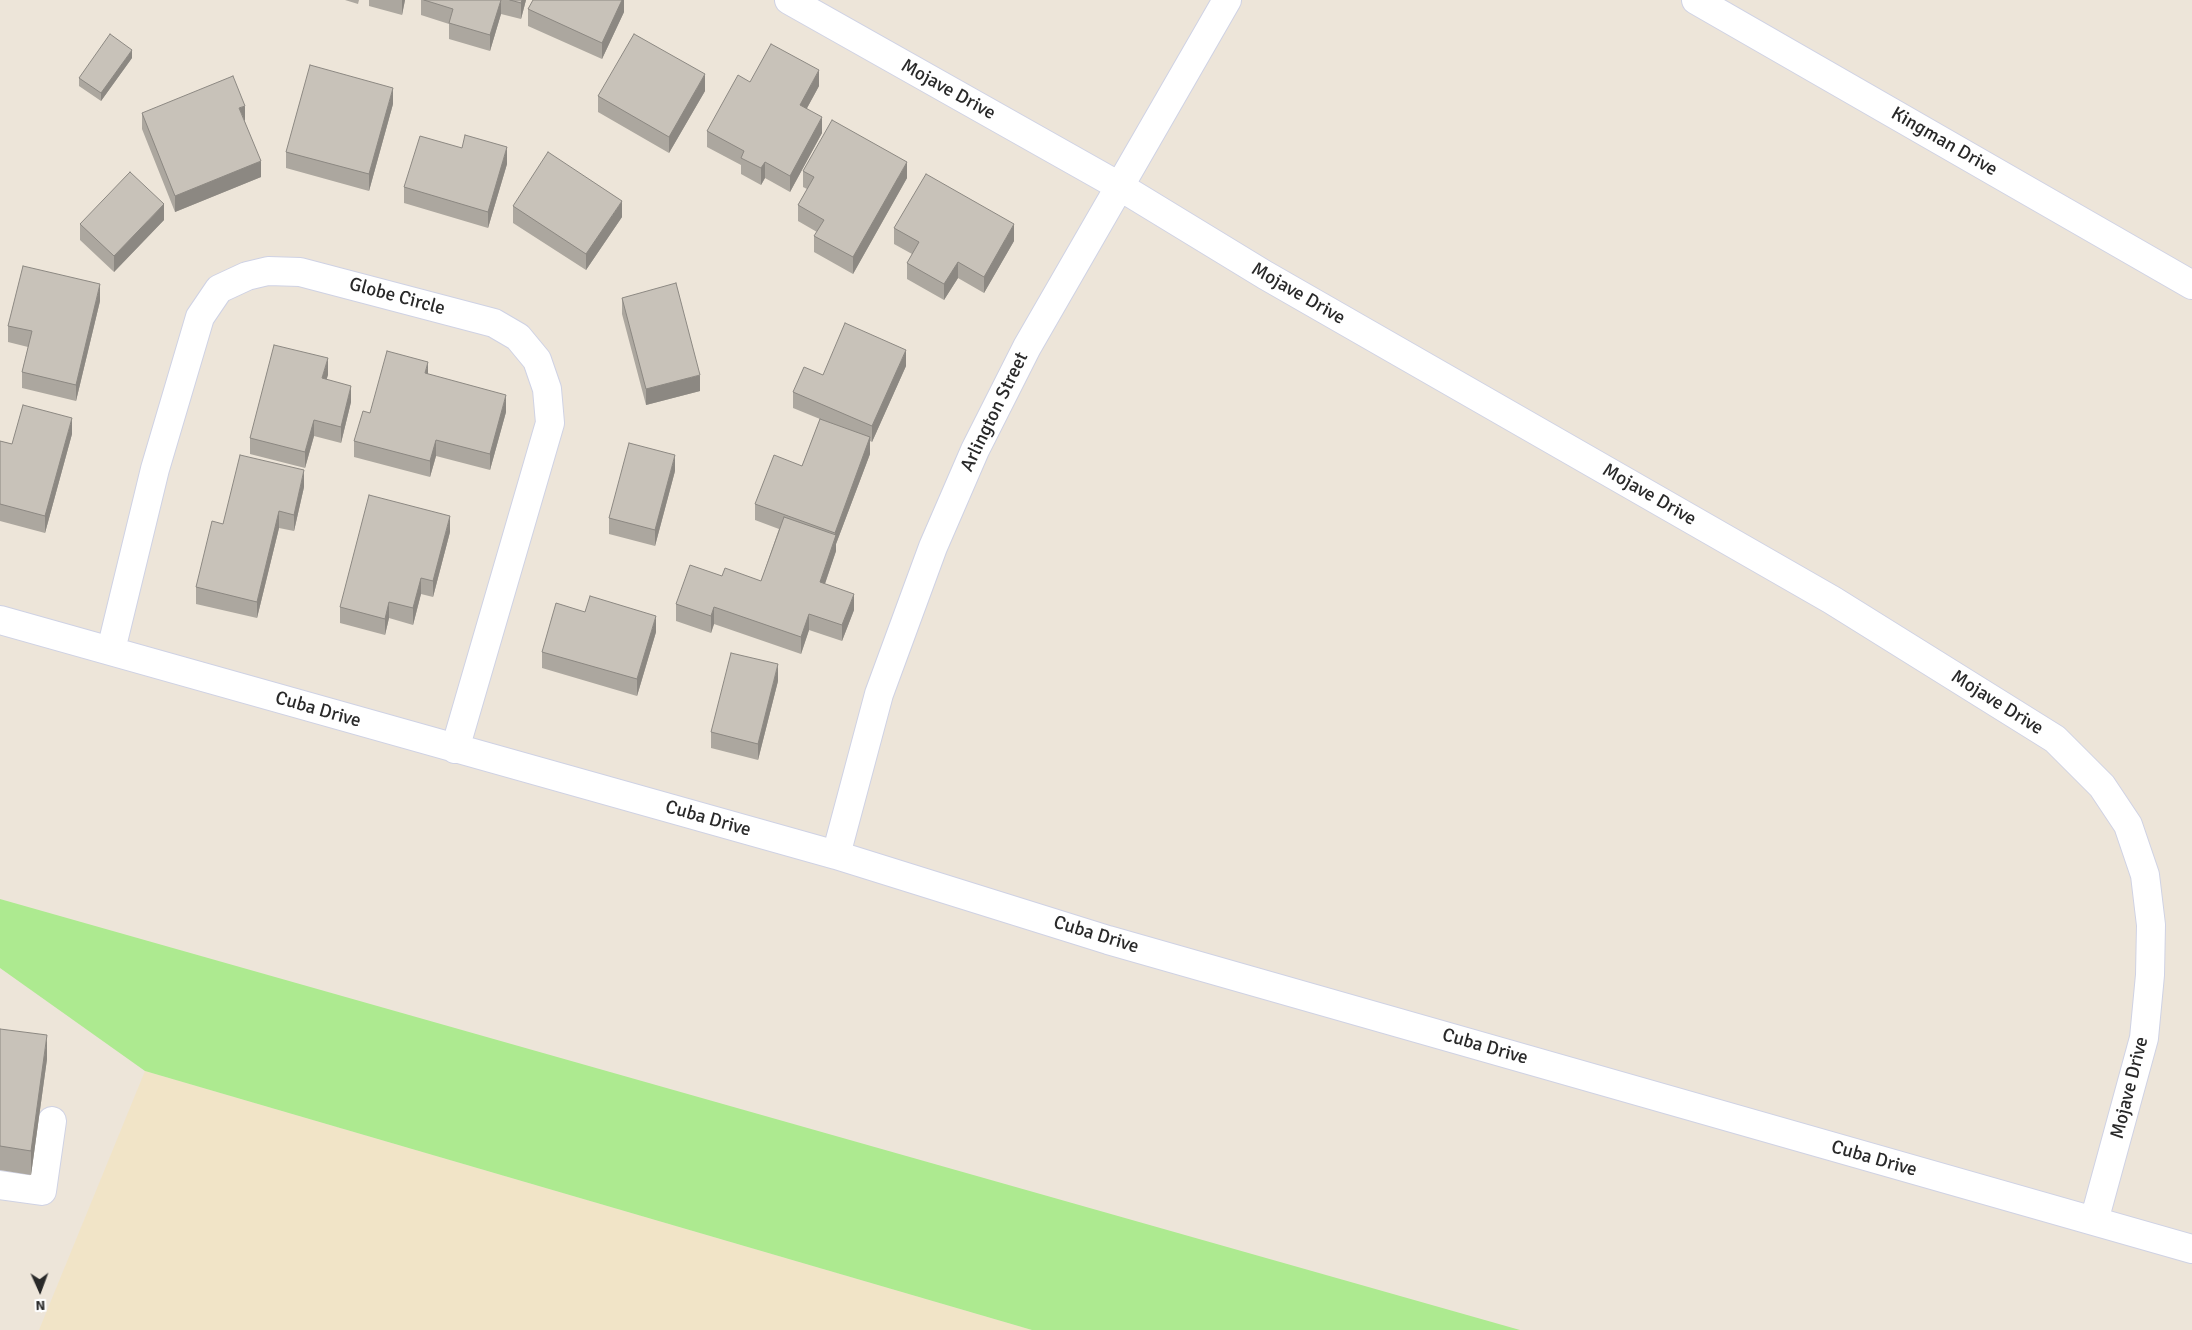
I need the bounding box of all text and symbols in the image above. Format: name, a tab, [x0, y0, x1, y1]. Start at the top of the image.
street label: Mojave Drive	[897, 55, 999, 125]
street label: Kingman Drive	[1887, 102, 2001, 182]
street label: Mojave Drive	[1247, 258, 1349, 330]
street label: Globe Circle	[347, 273, 447, 321]
street label: Arlington Street	[956, 349, 1034, 475]
street label: Mojave Drive	[1598, 459, 1700, 531]
street label: Mojave Drive	[1947, 666, 2047, 740]
street label: Cuba Drive	[273, 687, 363, 733]
street label: Cuba Drive	[663, 796, 753, 842]
street label: Cuba Drive	[1051, 911, 1141, 959]
street label: Cuba Drive	[1440, 1024, 1530, 1070]
street label: Mojave Drive	[2106, 1035, 2154, 1141]
street label: Cuba Drive	[1829, 1136, 1919, 1182]
north arrow	[15, 1265, 65, 1315]
text: N	[35, 1297, 46, 1314]

